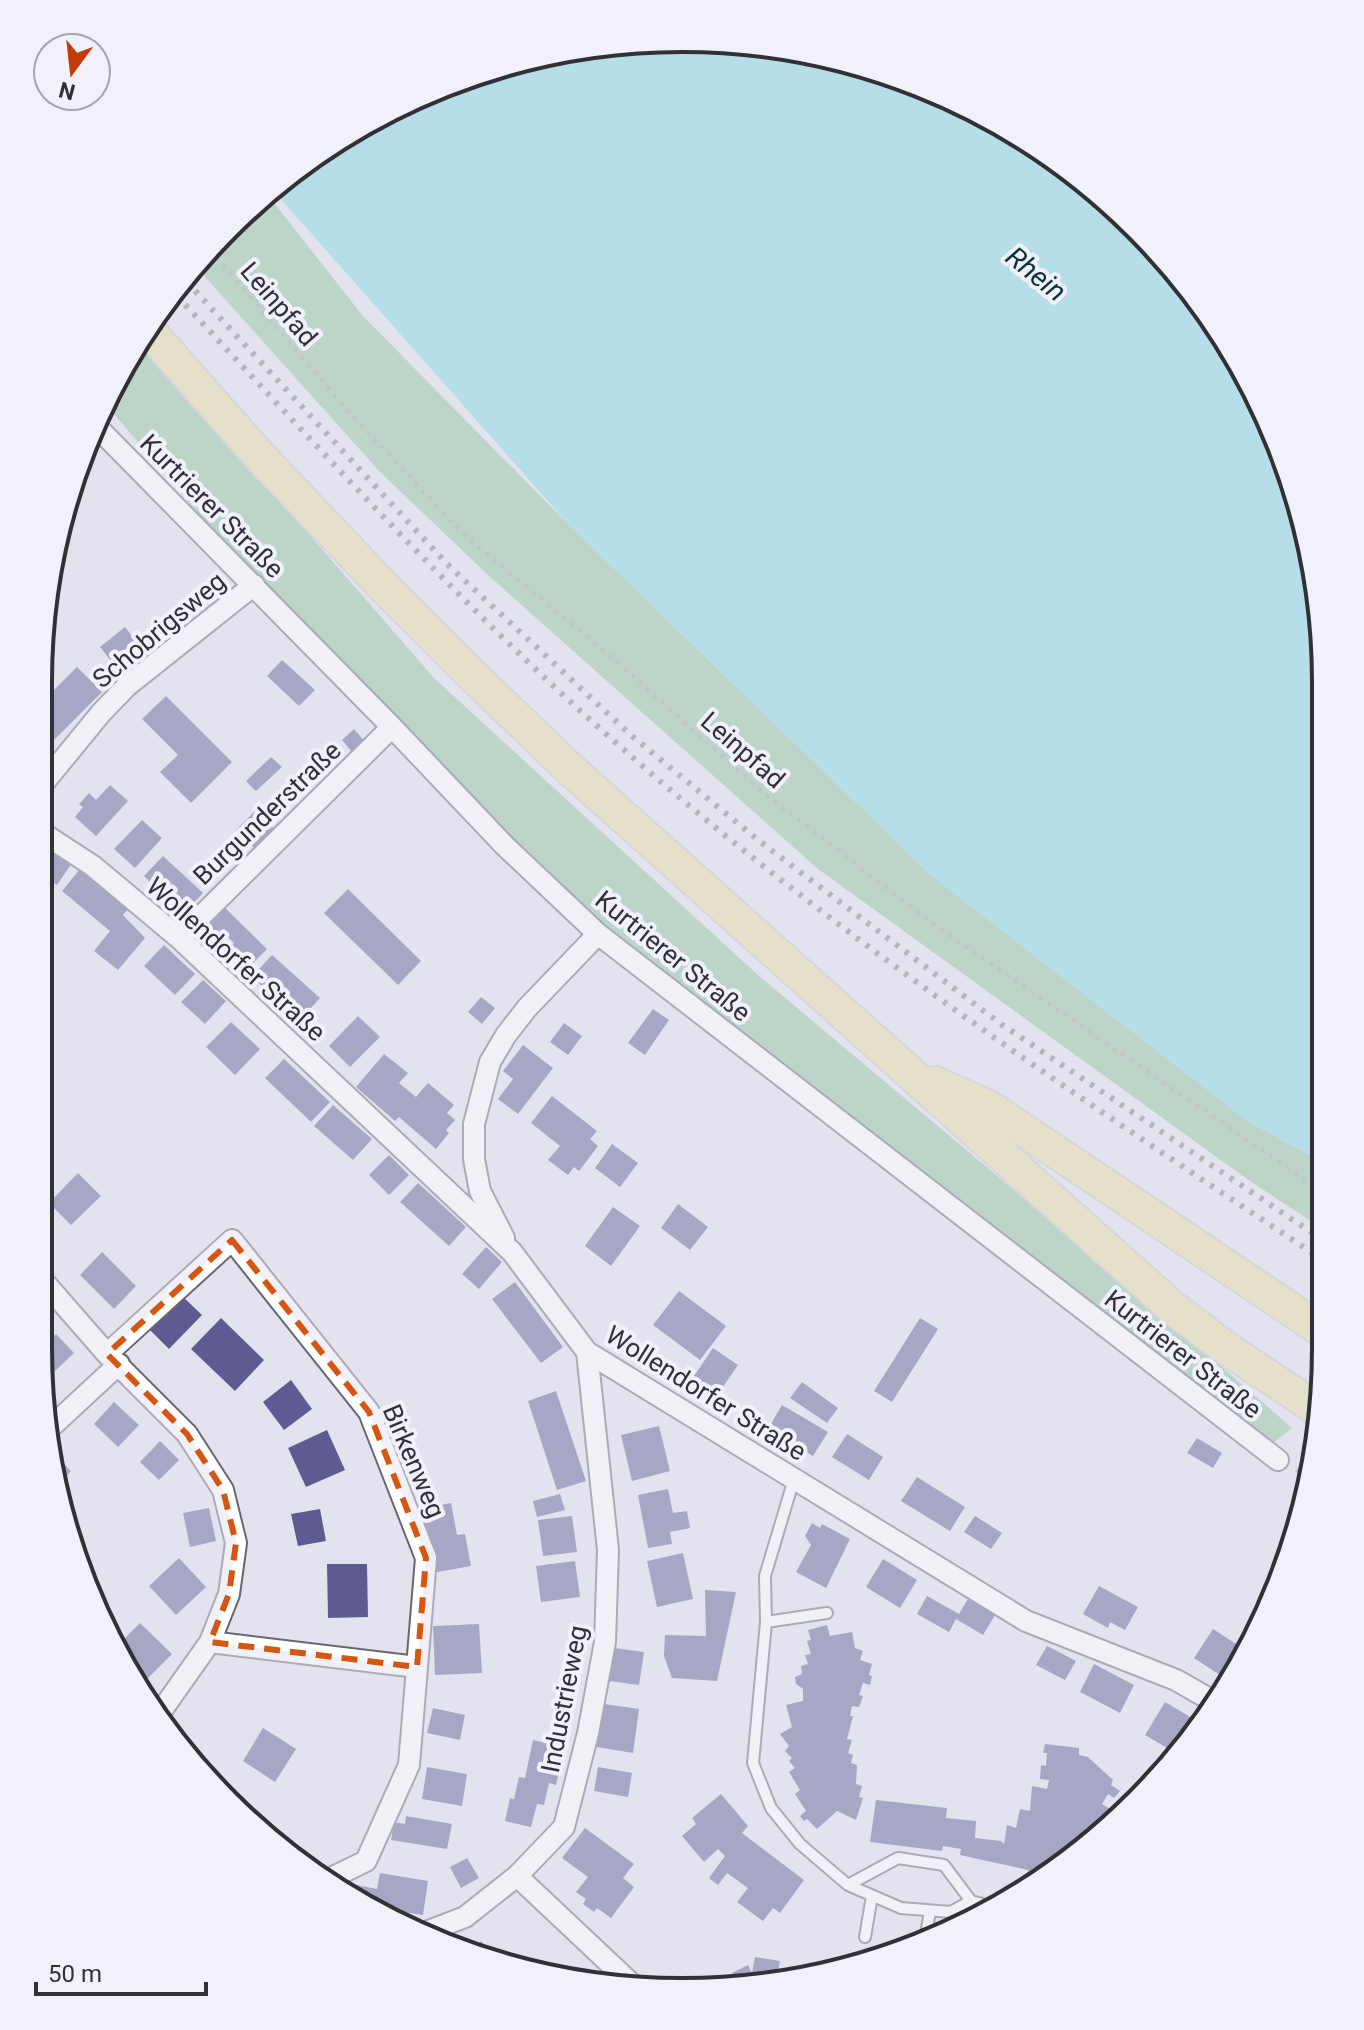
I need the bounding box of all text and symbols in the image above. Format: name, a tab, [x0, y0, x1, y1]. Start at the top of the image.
north arrow	[32, 32, 112, 112]
text: N	[56, 77, 78, 105]
water label: Rhein	[999, 240, 1073, 308]
street label: Leinpfad	[235, 256, 323, 352]
street label: Kurtrierer Straße	[134, 428, 290, 584]
street label: Schobrigsweg	[87, 566, 231, 694]
street label: Leinpfad	[695, 706, 791, 794]
street label: Burgunderstraße	[187, 735, 347, 891]
street label: Wollendorfer Straße	[140, 871, 332, 1047]
street label: Kurtrierer Straße	[590, 884, 756, 1028]
street label: Kurtrierer Straße	[1099, 1284, 1267, 1424]
street label: Wollendorfer Straße	[600, 1319, 812, 1467]
street label: Birkenweg	[377, 1400, 451, 1522]
street label: Industrieweg	[535, 1623, 593, 1775]
scale bar	[36, 1946, 206, 1996]
text: 50 m	[48, 1960, 102, 1988]

